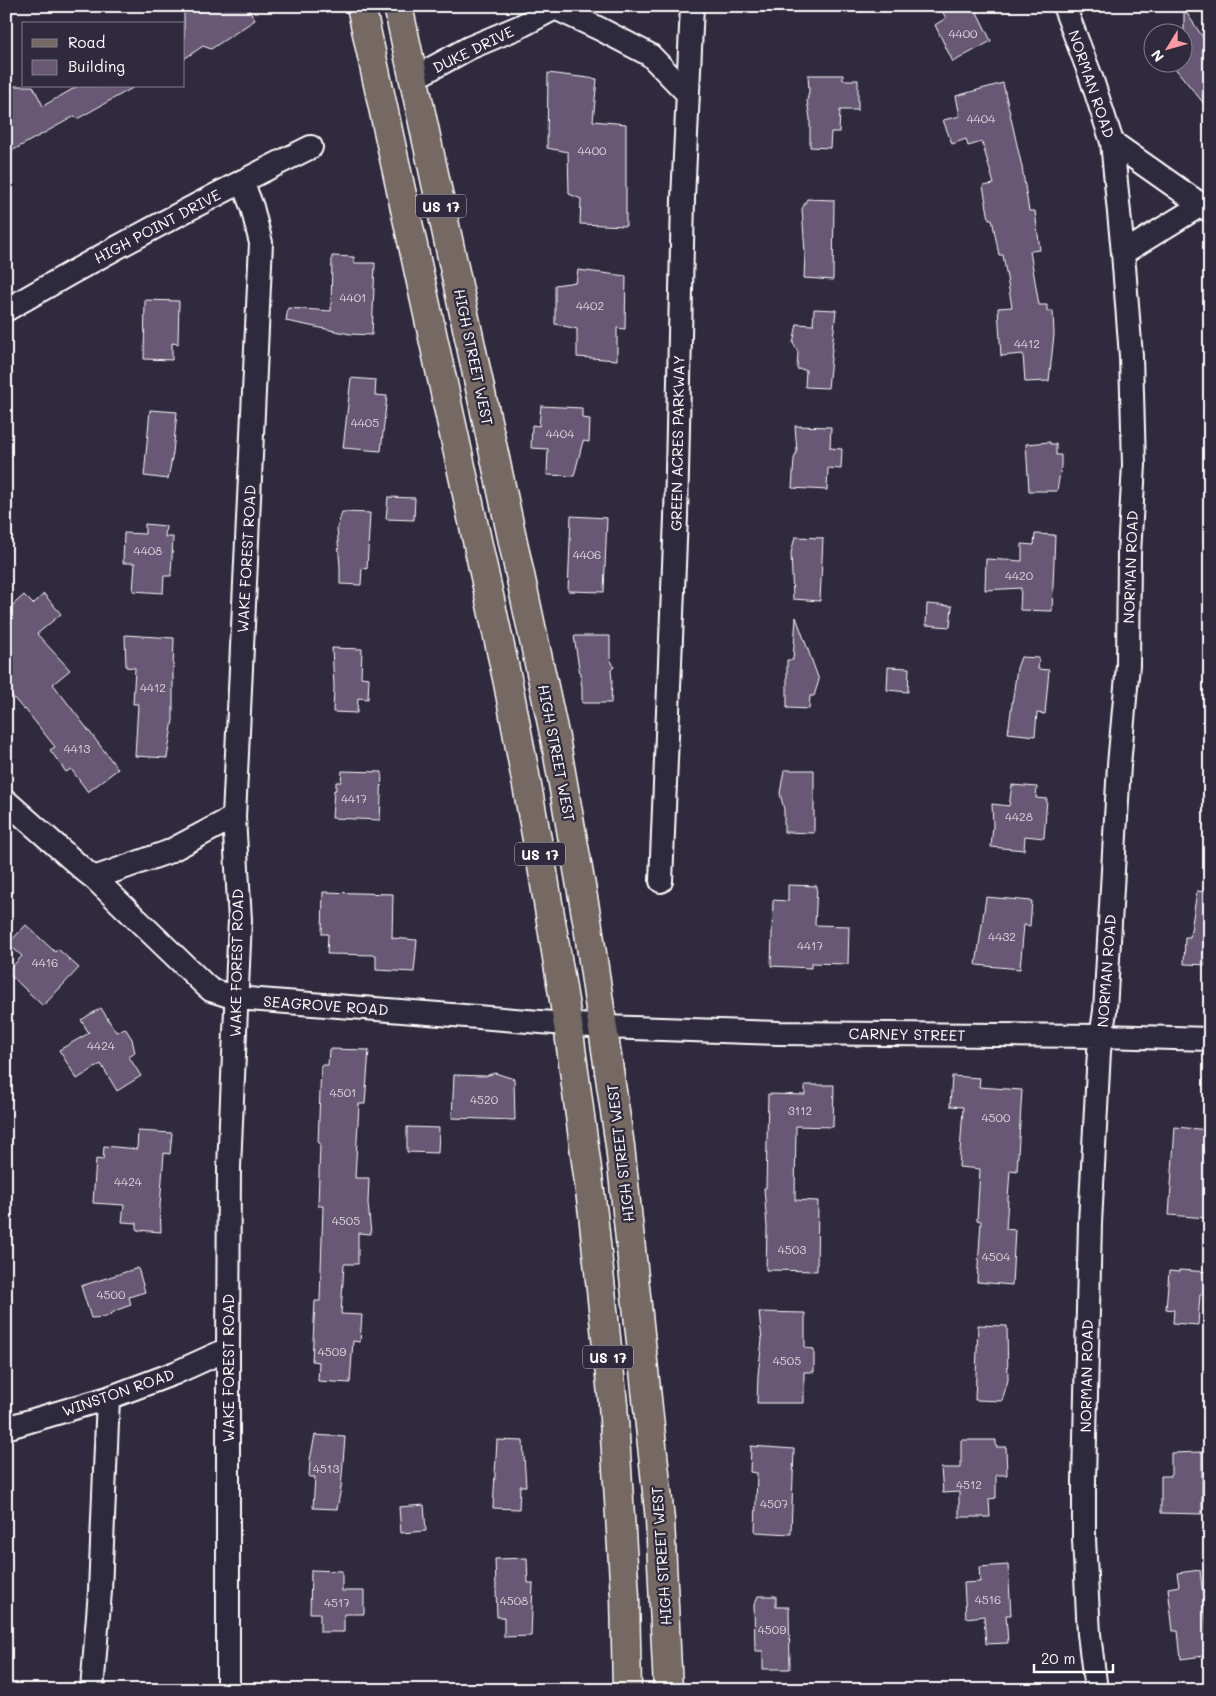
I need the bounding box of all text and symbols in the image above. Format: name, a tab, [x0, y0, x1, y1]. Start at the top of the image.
street label: DUKE DRIVE	[429, 21, 517, 77]
legend	[22, 22, 185, 88]
north arrow	[1144, 22, 1194, 72]
house number: 4400	[949, 25, 978, 41]
street label: NORMAN ROAD	[1064, 27, 1120, 141]
text: Road	[68, 32, 105, 52]
text: N	[1146, 46, 1168, 66]
text: Building	[68, 56, 125, 76]
house number: 4404	[967, 110, 995, 126]
house number: 4400	[578, 142, 607, 158]
street label: HIGH POINT DRIVE	[90, 184, 224, 268]
road number: US 17	[416, 195, 466, 218]
street label: HIGH STREET WEST	[450, 287, 498, 427]
house number: 4401	[340, 289, 366, 305]
house number: 4402	[576, 297, 604, 313]
house number: 4412	[1014, 335, 1040, 351]
street label: GREEN ACRES PARKWAY	[665, 355, 689, 531]
house number: 4405	[351, 414, 379, 430]
house number: 4404	[546, 425, 574, 441]
street label: WAKE FOREST ROAD	[232, 484, 260, 634]
street label: NORMAN ROAD	[1118, 510, 1142, 624]
house number: 4408	[134, 542, 162, 558]
house number: 4406	[573, 546, 601, 562]
house number: 4420	[1005, 567, 1034, 583]
house number: 4412	[140, 679, 166, 695]
street label: HIGH STREET WEST	[534, 683, 580, 823]
house number: 4413	[64, 740, 90, 756]
house number: 4417	[341, 790, 367, 806]
house number: 4428	[1005, 808, 1033, 824]
road number: US 17	[515, 842, 565, 866]
street label: WAKE FOREST ROAD	[225, 889, 247, 1037]
street label: NORMAN ROAD	[1092, 914, 1120, 1028]
house number: 4432	[988, 928, 1016, 944]
house number: 4417	[797, 937, 823, 953]
house number: 4416	[32, 954, 58, 970]
street label: SEAGROVE ROAD	[263, 991, 389, 1019]
street label: CARNEY STREET	[848, 1023, 966, 1045]
house number: 4424	[87, 1037, 115, 1053]
street label: HIGH STREET WEST	[602, 1083, 638, 1223]
house number: 4501	[330, 1084, 356, 1100]
house number: 4520	[470, 1091, 499, 1107]
house number: 3112	[788, 1102, 812, 1118]
house number: 4500	[982, 1109, 1011, 1125]
house number: 4424	[114, 1173, 142, 1189]
house number: 4505	[332, 1212, 360, 1228]
house number: 4503	[778, 1241, 806, 1257]
house number: 4504	[982, 1248, 1010, 1264]
house number: 4500	[97, 1286, 126, 1302]
street label: WAKE FOREST ROAD	[218, 1294, 238, 1442]
street label: NORMAN ROAD	[1075, 1319, 1097, 1433]
house number: 4509	[318, 1343, 346, 1359]
road number: US 17	[583, 1345, 633, 1368]
house number: 4505	[773, 1352, 801, 1368]
street label: WINSTON ROAD	[59, 1363, 177, 1421]
house number: 4513	[313, 1460, 339, 1476]
house number: 4512	[956, 1476, 982, 1492]
street label: HIGH STREET WEST	[646, 1486, 676, 1626]
house number: 4507	[760, 1495, 788, 1511]
house number: 4516	[975, 1591, 1001, 1607]
house number: 4508	[500, 1592, 528, 1608]
house number: 4517	[324, 1594, 350, 1610]
house number: 4509	[758, 1621, 786, 1637]
scale bar	[1034, 1641, 1112, 1673]
text: 20 m	[1041, 1648, 1075, 1668]

